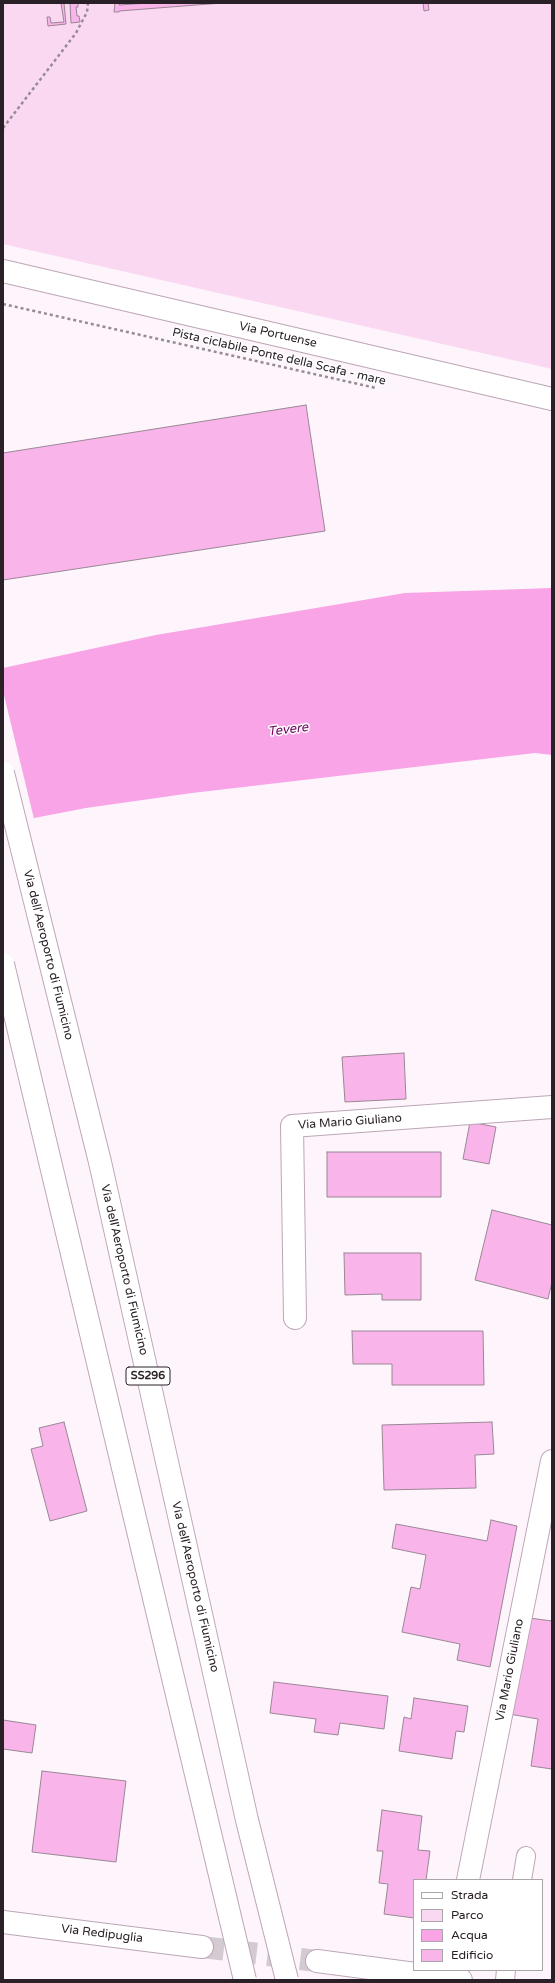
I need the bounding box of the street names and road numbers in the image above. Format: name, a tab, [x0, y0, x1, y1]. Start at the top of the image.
street label: Via Portuense	[238, 319, 318, 351]
street label: Pista ciclabile Ponte della Scafa - mare	[171, 325, 387, 389]
street label: Via dell'Aeroporto di Fiumicino	[20, 868, 76, 1042]
street label: Via Mario Giuliano	[298, 1111, 402, 1133]
street label: Via dell'Aeroporto di Fiumicino	[97, 1183, 151, 1357]
road number: SS296	[126, 1367, 170, 1385]
street label: Via dell'Aeroporto di Fiumicino	[168, 1500, 222, 1674]
street label: Via Mario Giuliano	[493, 1618, 527, 1722]
street label: Via Redipuglia	[60, 1922, 144, 1946]

